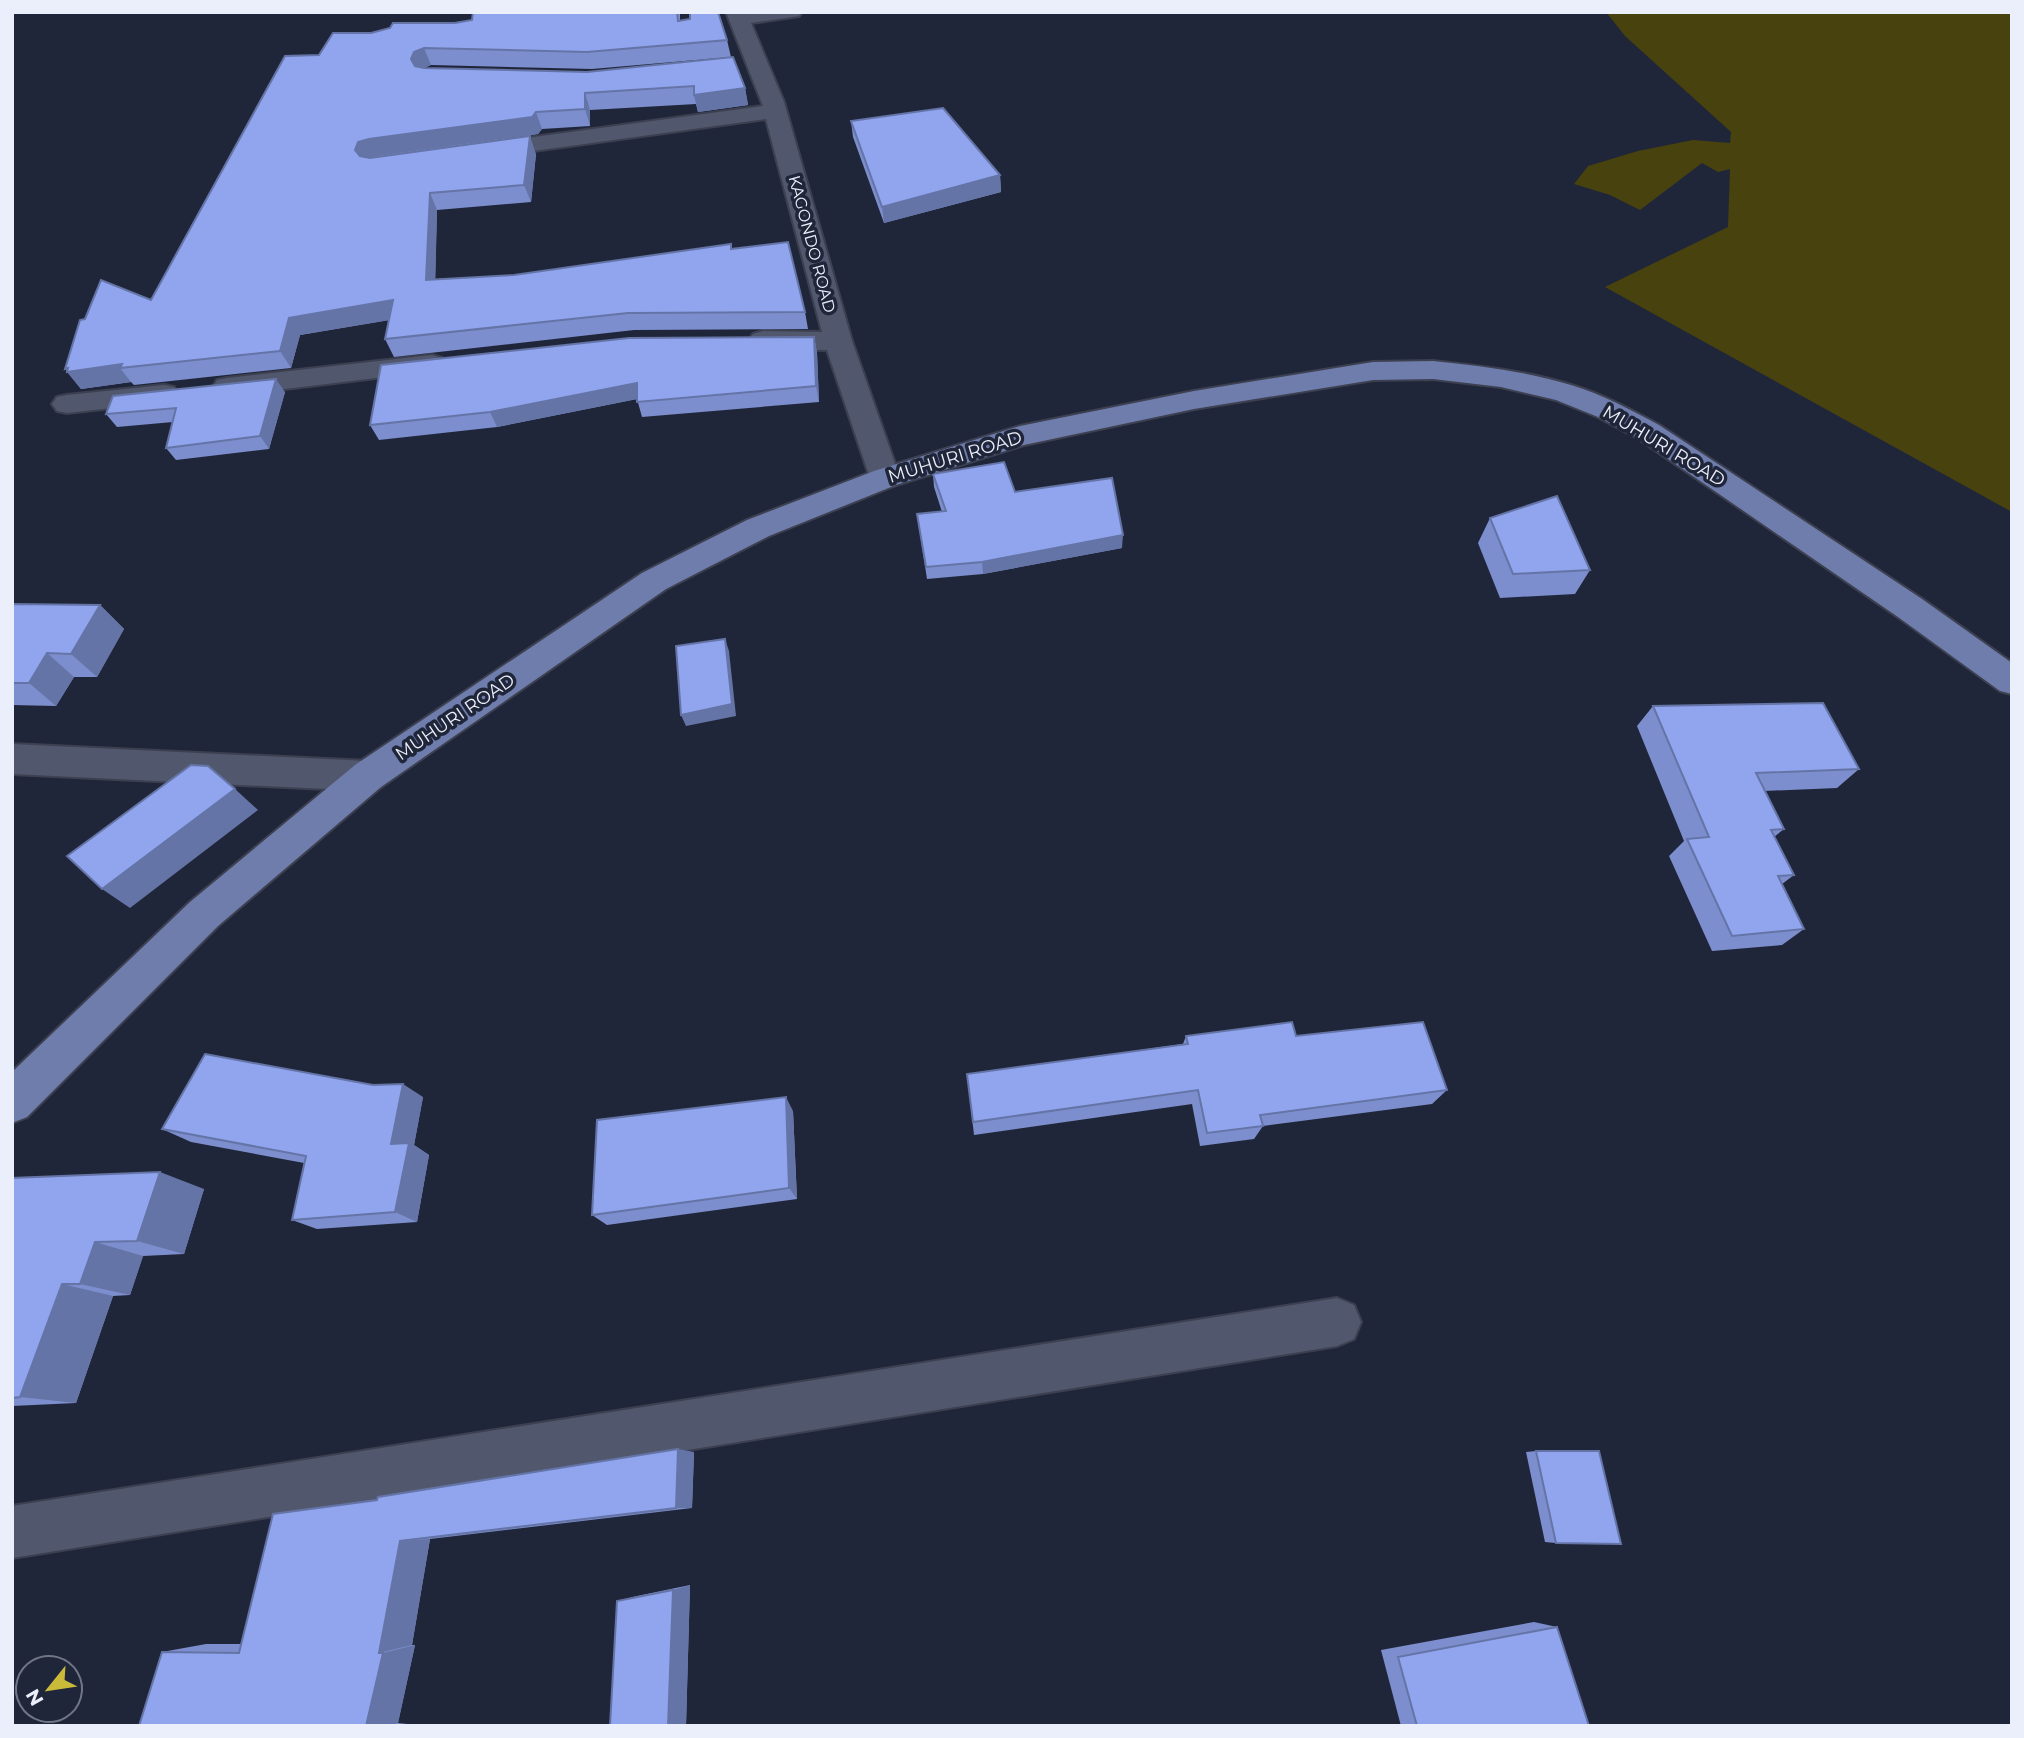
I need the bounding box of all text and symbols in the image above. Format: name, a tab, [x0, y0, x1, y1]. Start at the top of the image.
street label: KAGONDO ROAD	[785, 173, 839, 315]
street label: MUHURI ROAD	[1599, 401, 1729, 491]
street label: MUHURI ROAD	[885, 426, 1025, 488]
street label: MUHURI ROAD	[391, 669, 519, 765]
north arrow	[14, 1654, 84, 1724]
text: N	[21, 1685, 49, 1710]

